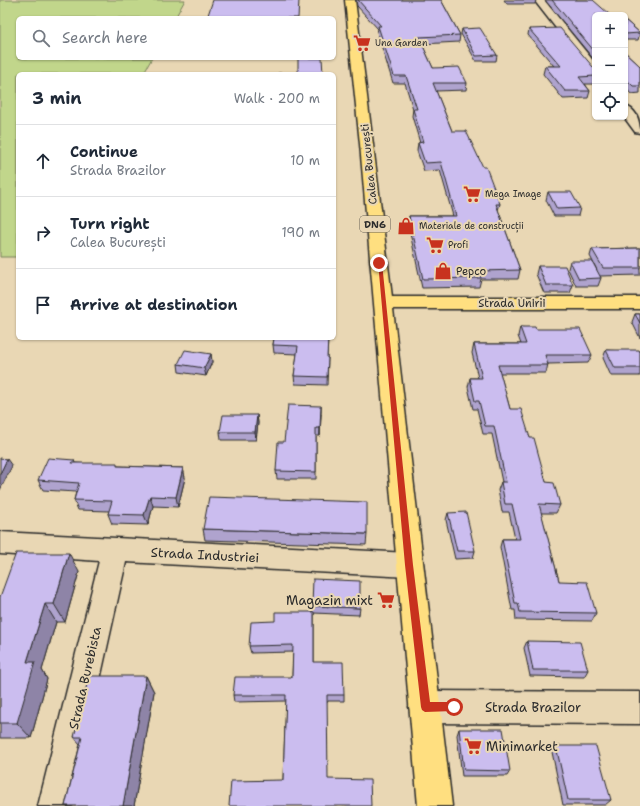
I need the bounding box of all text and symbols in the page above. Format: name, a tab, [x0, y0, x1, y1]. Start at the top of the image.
map controls	[592, 12, 628, 120]
button: +	[592, 12, 628, 48]
search box	[16, 16, 336, 60]
icon: search	[30, 27, 52, 49]
text: Search here	[62, 28, 148, 48]
supermarket icon: Una Garden	[352, 33, 372, 53]
place label: Una Garden	[375, 37, 428, 49]
button: −	[592, 48, 628, 84]
button: locate	[592, 84, 628, 120]
text: 3 min	[32, 87, 82, 109]
text: Walk · 200 m	[234, 90, 320, 107]
street label: Calea București	[357, 123, 381, 205]
text: Continue	[70, 142, 138, 162]
icon: ahead	[32, 150, 54, 172]
text: 10 m	[290, 152, 320, 169]
text: Strada Brazilor	[70, 162, 166, 179]
supermarket icon: Mega Image	[462, 184, 482, 204]
place label: Mega Image	[485, 188, 541, 200]
text: Turn right	[70, 214, 150, 234]
road number: DN6	[360, 216, 390, 232]
shop icon: Materiale de construcții	[396, 216, 416, 236]
place label: Materiale de construcții	[419, 220, 524, 233]
icon: right	[32, 222, 54, 244]
text: 190 m	[281, 224, 320, 241]
text: Calea București	[70, 234, 166, 251]
supermarket icon: Profi	[425, 235, 445, 255]
place label: Profi	[448, 239, 468, 251]
route end	[370, 254, 388, 272]
shop icon: Pepco	[433, 261, 453, 281]
place label: Pepco	[456, 264, 487, 279]
icon: arrive	[32, 294, 54, 316]
text: Arrive at destination	[70, 295, 238, 315]
street label: Strada Unirii	[478, 296, 546, 311]
street label: Strada Industriei	[150, 544, 260, 566]
supermarket icon: Magazin mixt	[376, 590, 396, 610]
place label: Magazin mixt	[286, 592, 373, 609]
street label: Strada Burebista	[65, 625, 105, 731]
route start	[445, 698, 463, 716]
street label: Strada Brazilor	[485, 699, 581, 716]
supermarket icon: Minimarket	[463, 736, 483, 756]
place label: Minimarket	[486, 738, 558, 755]

